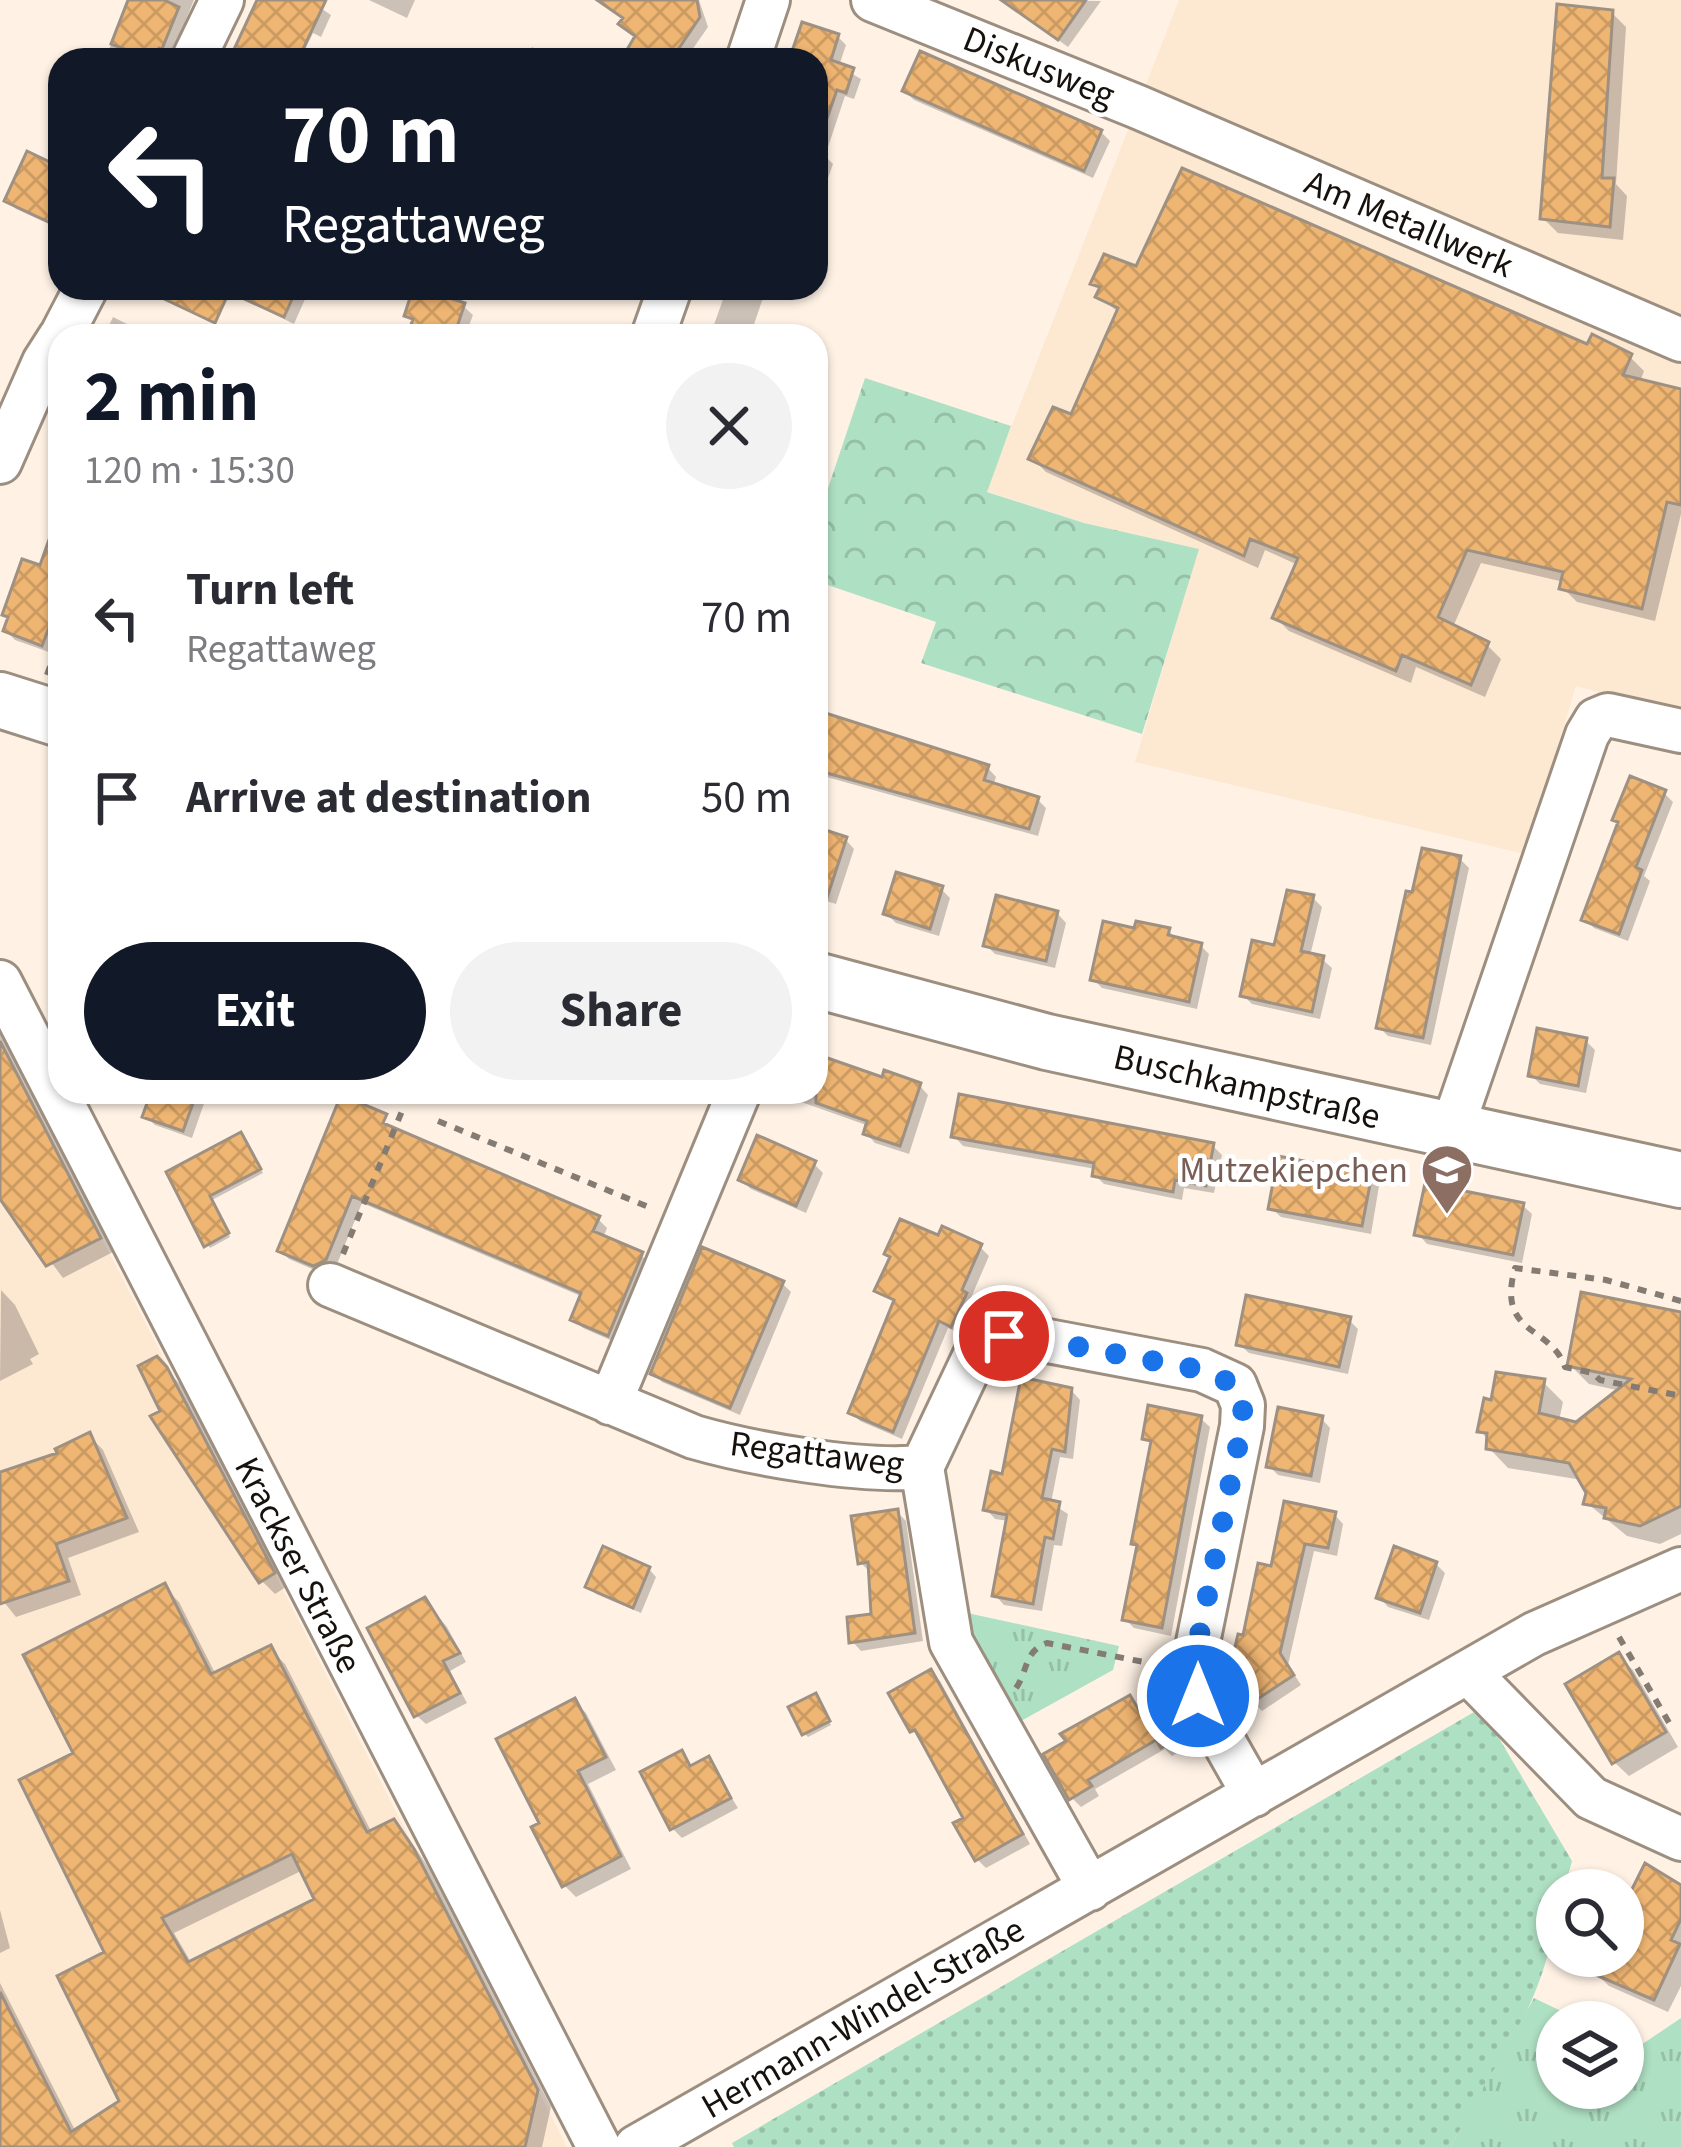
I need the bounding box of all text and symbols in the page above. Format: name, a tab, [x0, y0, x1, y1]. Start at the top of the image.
street label: Diskusweg	[956, 13, 1122, 121]
text: 70 m	[282, 76, 460, 196]
icon: left	[84, 96, 240, 252]
street label: Am Metallwerk	[1297, 157, 1521, 291]
text: Regattaweg	[282, 187, 545, 264]
text: 2 min	[84, 346, 259, 449]
button: close	[666, 363, 792, 489]
text: 120 m · 15:30	[84, 443, 295, 499]
text: Turn left	[186, 558, 354, 622]
icon: left	[84, 585, 150, 651]
text: 70 m	[701, 586, 792, 650]
text: Regattaweg	[186, 622, 376, 678]
icon: arrive	[84, 765, 150, 831]
text: Arrive at destination	[186, 766, 591, 830]
text: 50 m	[701, 766, 792, 830]
button: Exit	[84, 942, 426, 1080]
button: Share	[450, 942, 792, 1080]
street label: Buschkampstraße	[1109, 1032, 1385, 1142]
school or university icon: Mutzekiepchen	[1419, 1142, 1475, 1216]
place label: Mutzekiepchen	[1179, 1145, 1408, 1196]
pin	[953, 1285, 1055, 1387]
icon: arrive	[971, 1303, 1037, 1369]
street label: Regattaweg	[727, 1418, 907, 1490]
street label: Krackser Straße	[222, 1448, 374, 1682]
position arrow	[1135, 1633, 1261, 1759]
map controls	[1536, 1869, 1644, 2109]
button: search	[1536, 1869, 1644, 1977]
street label: Hermann-Windel-Straße	[692, 1905, 1034, 2131]
button: layers	[1536, 2001, 1644, 2109]

